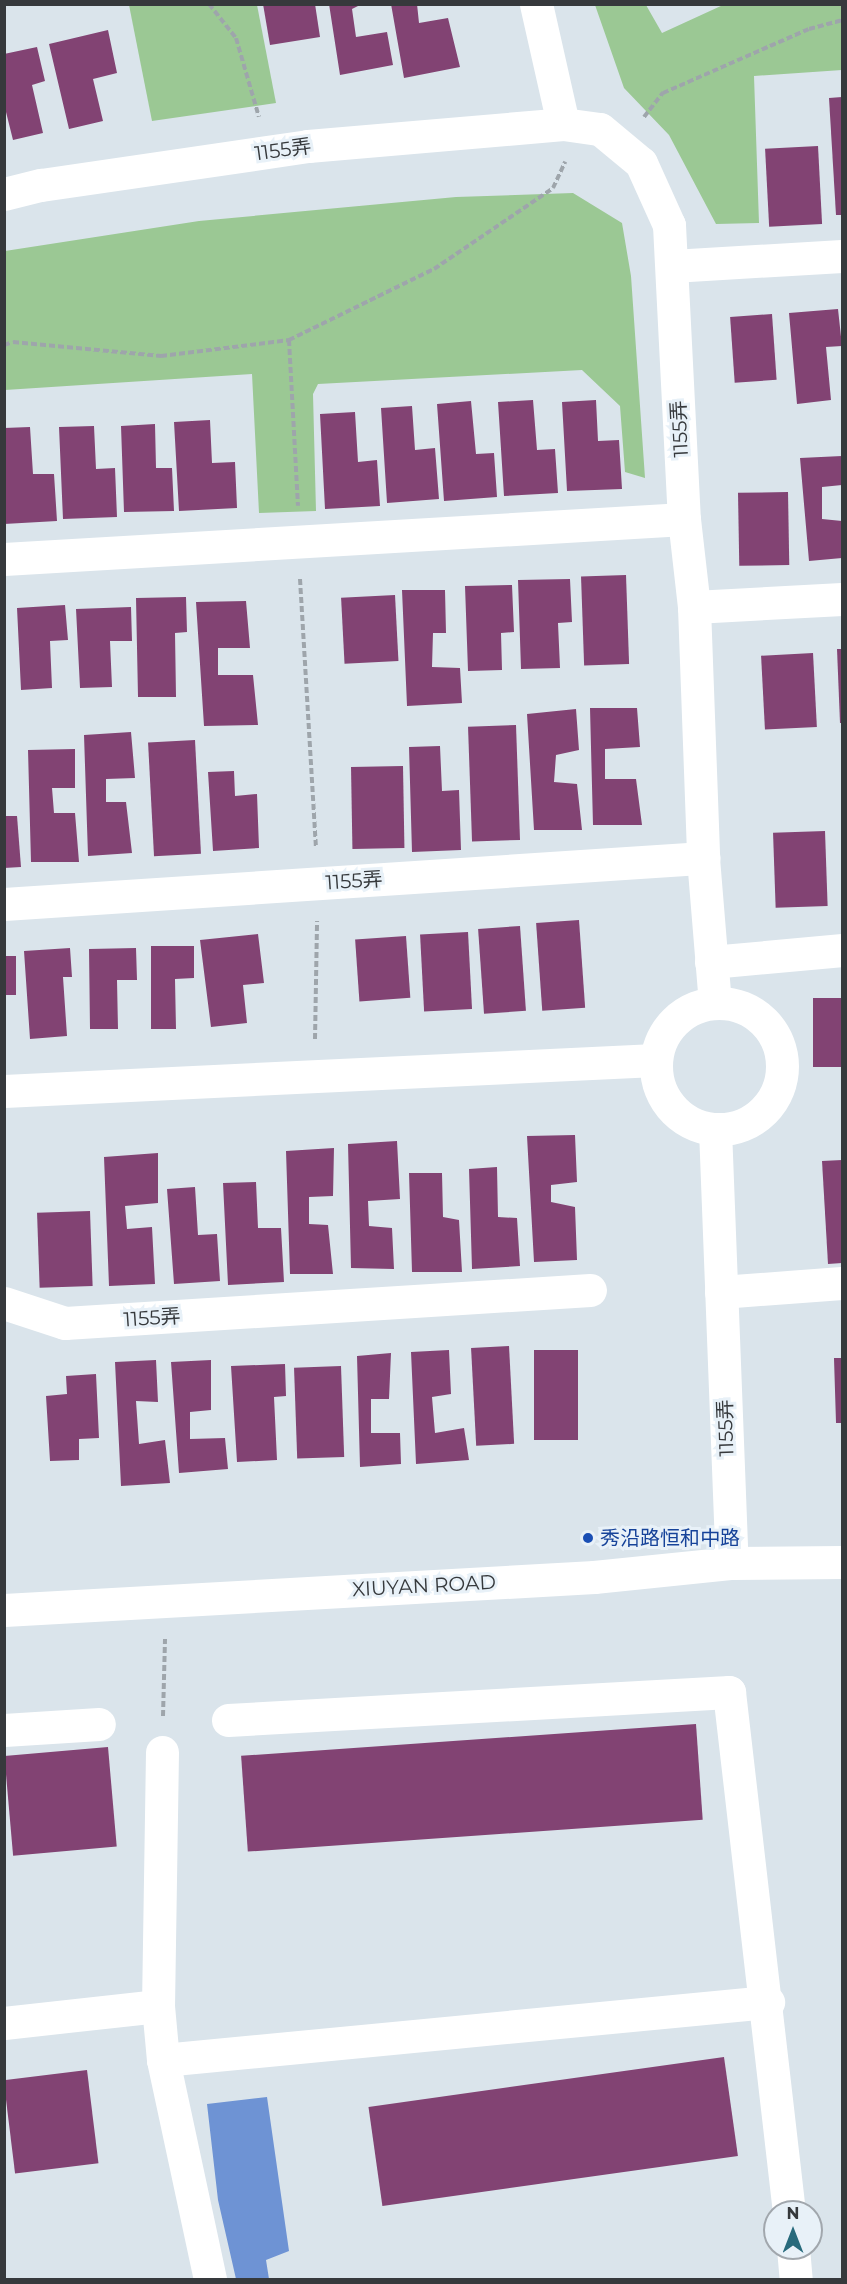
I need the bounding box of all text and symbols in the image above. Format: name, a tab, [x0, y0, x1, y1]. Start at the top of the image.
street label: 1155弄	[253, 134, 313, 166]
street label: 1155弄	[667, 400, 693, 458]
street label: 1155弄	[325, 867, 383, 895]
street label: 1155弄	[123, 1304, 181, 1332]
street label: 1155弄	[713, 1399, 739, 1457]
place label: 秀沿路恒和中路	[600, 1526, 740, 1550]
marker: 秀沿路恒和中路	[581, 1531, 595, 1545]
street label: XIUYAN ROAD	[352, 1570, 496, 1602]
north arrow	[763, 2200, 823, 2260]
text: N	[787, 2204, 799, 2223]

